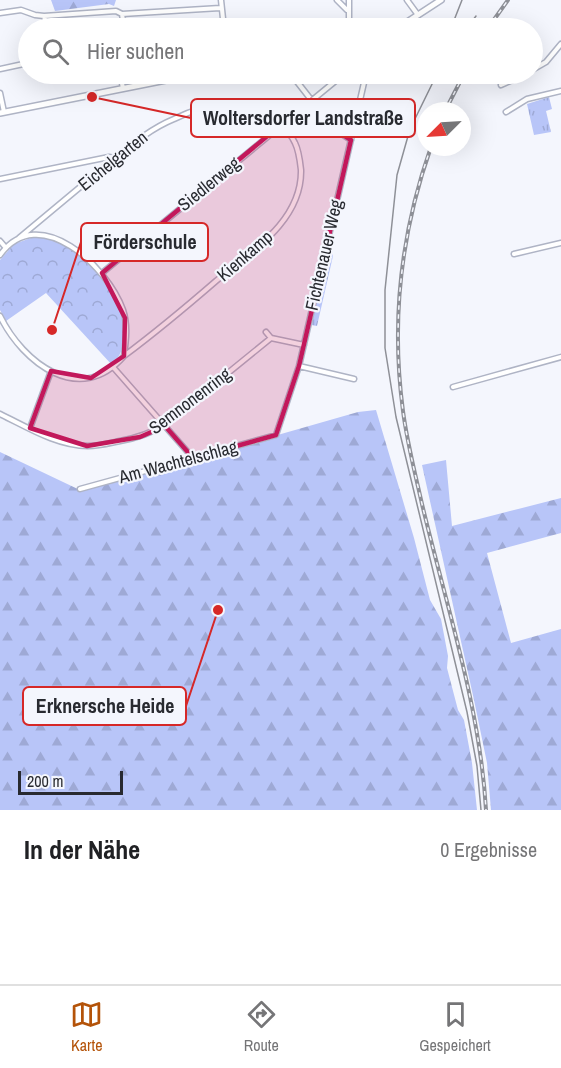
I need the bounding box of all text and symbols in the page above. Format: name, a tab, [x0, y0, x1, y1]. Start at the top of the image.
search box	[18, 18, 543, 84]
icon: search	[39, 35, 72, 68]
text: Hier suchen	[87, 36, 184, 66]
callout: Woltersdorfer Landstraße	[191, 99, 415, 137]
north arrow	[417, 102, 471, 156]
text: Woltersdorfer Landstraße	[203, 104, 403, 131]
street label: Eichelgarten	[73, 125, 153, 196]
street label: Siedlerweg	[172, 150, 246, 217]
street label: Fichtenauer Weg	[299, 196, 349, 313]
callout: Förderschule	[81, 223, 208, 261]
street label: Kienkamp	[211, 224, 278, 287]
text: Förderschule	[93, 228, 197, 255]
street label: Semnonenring	[144, 361, 237, 440]
street label: Am Wachtelschlag	[115, 433, 241, 490]
callout: Erknersche Heide	[23, 687, 186, 725]
text: Erknersche Heide	[36, 692, 174, 719]
scale bar	[18, 768, 123, 796]
text: 200 m	[27, 770, 63, 792]
text: In der Nähe	[24, 832, 140, 867]
text: 0 Ergebnisse	[440, 836, 537, 863]
tab: Karte	[70, 998, 103, 1056]
tab: Route	[244, 998, 279, 1056]
tab: Gespeichert	[419, 998, 491, 1056]

